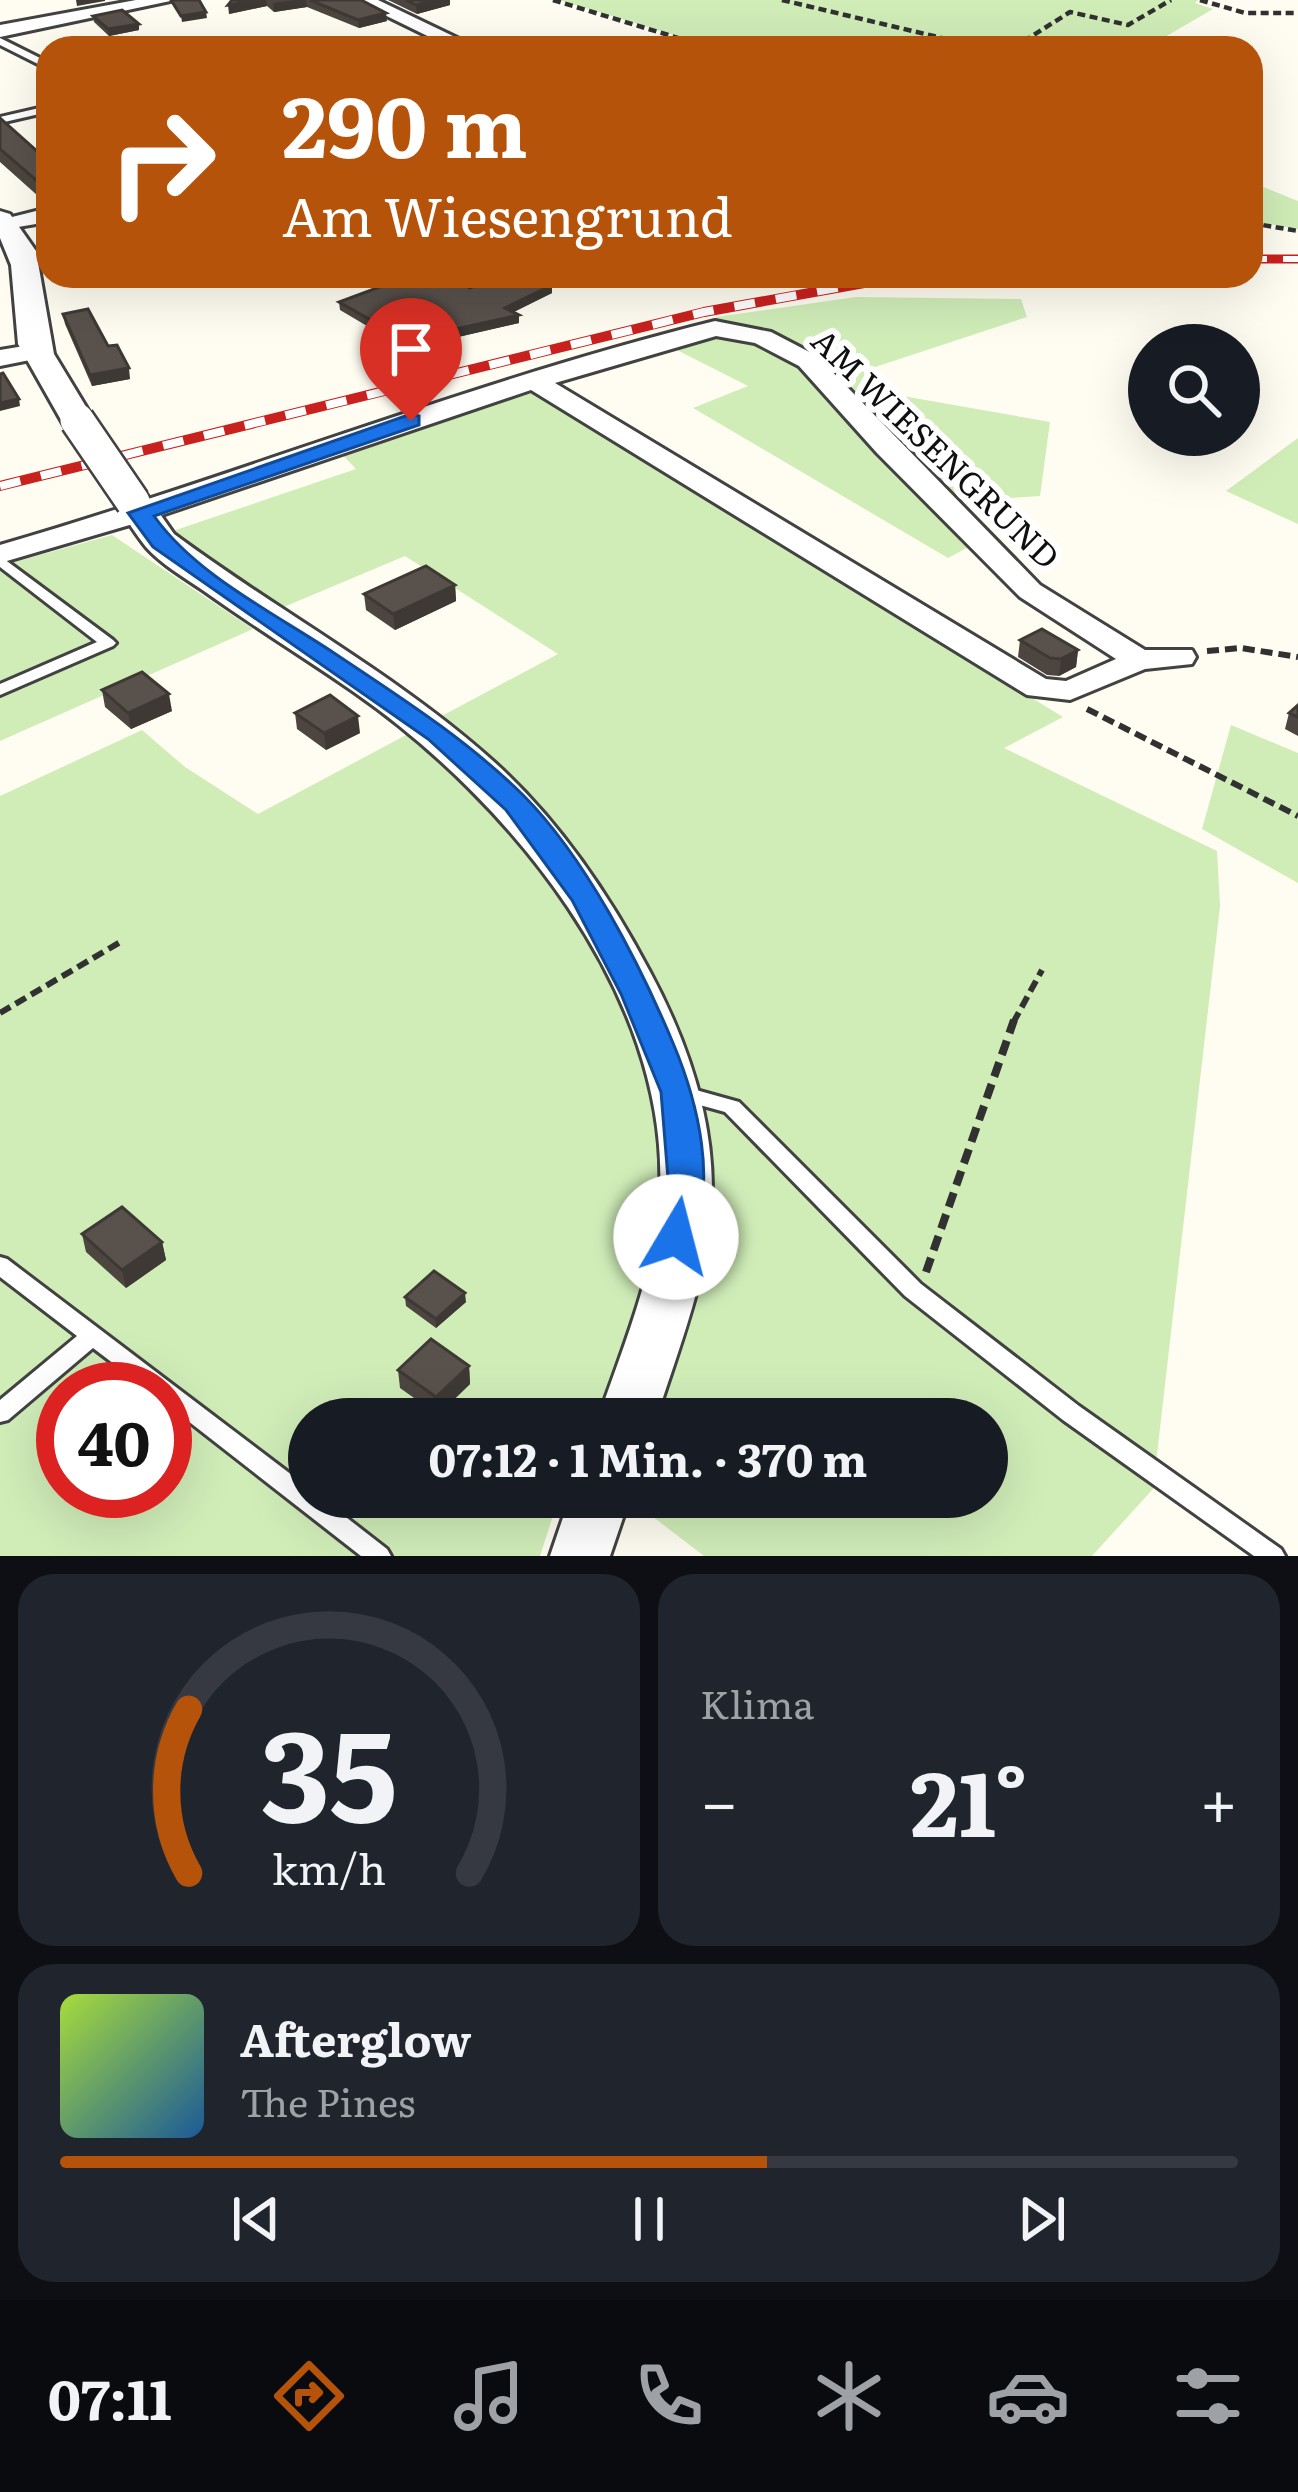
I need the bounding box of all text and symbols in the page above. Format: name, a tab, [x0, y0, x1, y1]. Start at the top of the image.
text: 290 m	[282, 59, 528, 184]
icon: right	[84, 84, 240, 240]
text: Am Wiesengrund	[282, 173, 733, 254]
pin	[360, 298, 462, 421]
street label: AM WIESENGRUND	[802, 315, 1072, 579]
icon: arrive	[378, 316, 444, 382]
map controls	[1128, 324, 1260, 456]
button: search	[1128, 324, 1260, 456]
position arrow	[613, 1174, 739, 1300]
speed limit sign: 40	[36, 1362, 192, 1518]
text: 07:12 · 1 Min. · 370 m	[429, 1424, 867, 1491]
text: Klima	[700, 1673, 814, 1731]
text: 35	[261, 1675, 397, 1860]
text: 21°	[910, 1731, 1028, 1865]
text: −	[700, 1749, 738, 1847]
text: +	[1200, 1749, 1238, 1847]
text: km/h	[272, 1835, 386, 1898]
text: Afterglow	[240, 2004, 471, 2071]
text: The Pines	[240, 2071, 415, 2129]
icon: previous	[223, 2186, 289, 2252]
icon: pause	[616, 2186, 682, 2252]
icon: next	[1009, 2186, 1075, 2252]
icon: directions	[267, 2354, 351, 2438]
icon: music	[447, 2354, 531, 2438]
icon: phone	[627, 2354, 711, 2438]
icon: climate	[807, 2354, 891, 2438]
icon: car	[986, 2354, 1070, 2438]
icon: filters	[1166, 2354, 1250, 2438]
text: 07:11	[48, 2356, 172, 2437]

